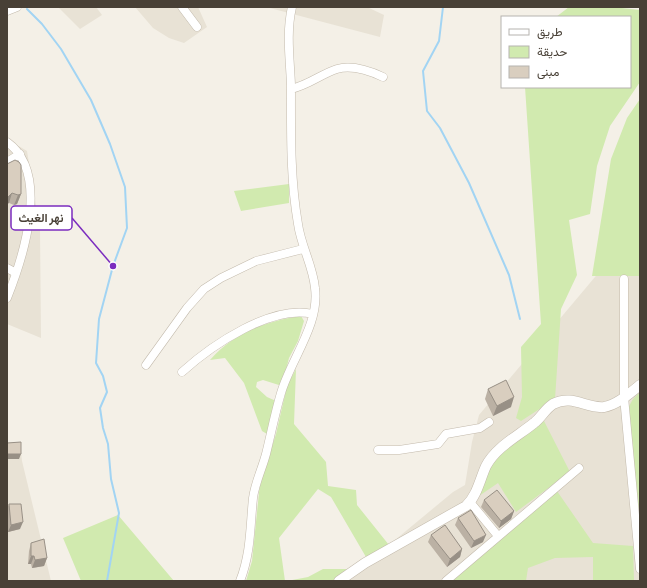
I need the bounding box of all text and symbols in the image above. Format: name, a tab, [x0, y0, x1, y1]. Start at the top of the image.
legend	[501, 16, 631, 88]
text: طريق	[537, 25, 563, 40]
text: حديقة	[537, 45, 567, 59]
text: مبنى	[537, 65, 559, 80]
callout: نهر الغيث	[11, 206, 72, 230]
text: نهر الغيث	[18, 211, 64, 226]

